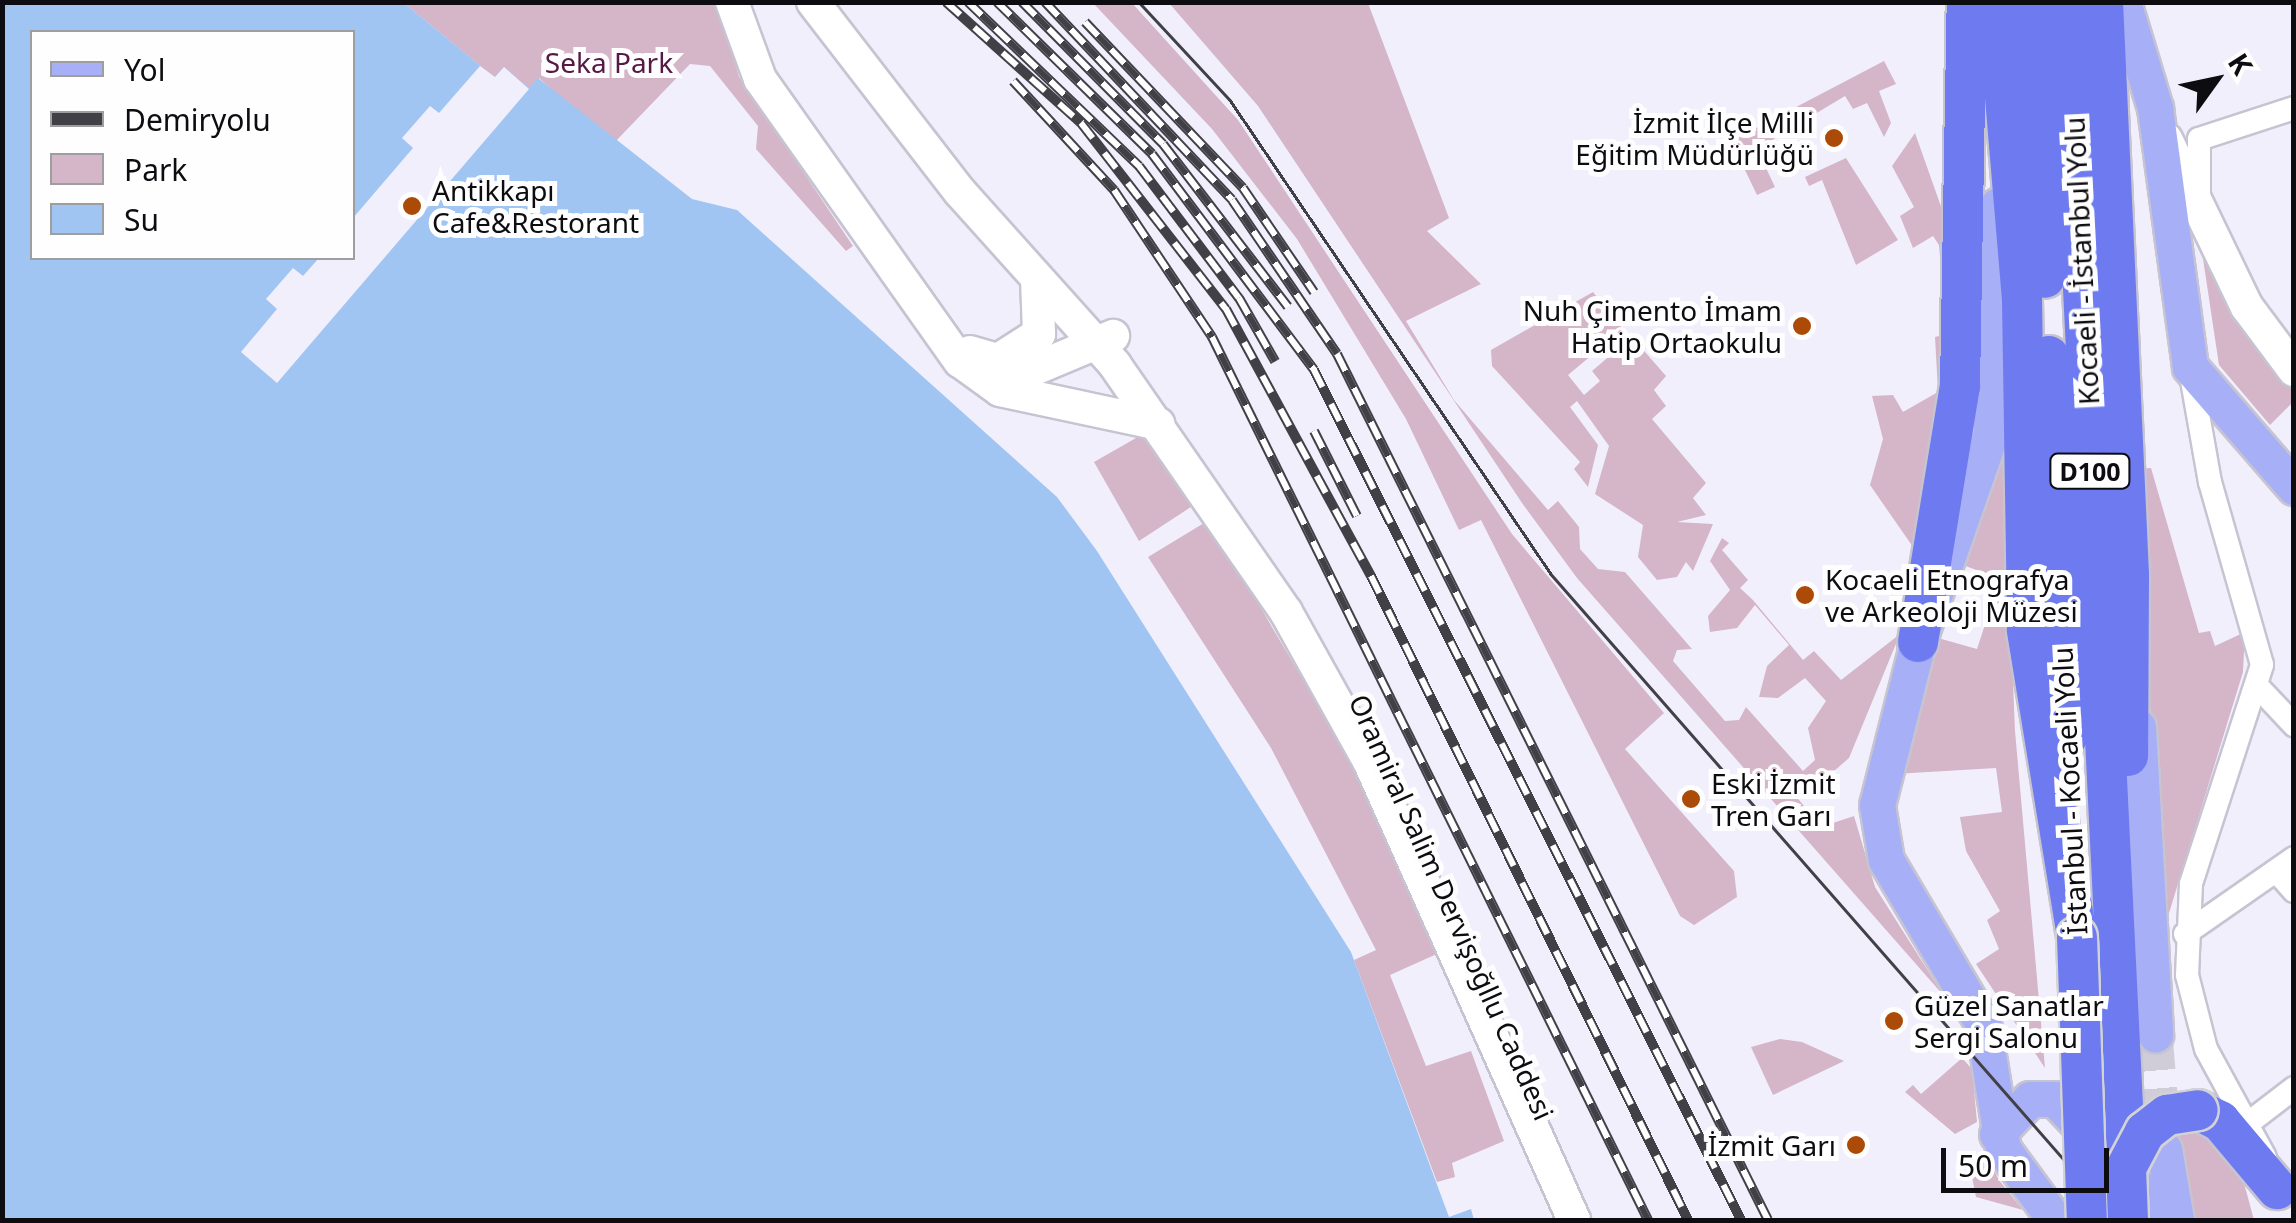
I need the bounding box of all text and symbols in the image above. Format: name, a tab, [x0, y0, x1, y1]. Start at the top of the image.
legend	[30, 30, 355, 260]
north arrow	[2166, 30, 2266, 130]
park label: Seka Park	[545, 45, 673, 79]
text: K	[2220, 46, 2262, 82]
text: Yol	[124, 49, 165, 90]
text: Demiryolu	[124, 99, 271, 140]
place label: İzmit İlçe Milli Eğitim Müdürlüğü	[1575, 105, 1814, 171]
street label: Kocaeli - İstanbul Yolu	[2057, 116, 2105, 406]
marker: İzmit İlçe Milli Eğitim Müdürlüğü	[1823, 127, 1845, 149]
text: Park	[124, 149, 187, 190]
place label: Antikkapı Cafe&Restorant	[432, 173, 639, 239]
marker: Antikkapı Cafe&Restorant	[401, 195, 423, 217]
text: Su	[124, 199, 159, 240]
place label: Nuh Çimento İmam Hatip Ortaokulu	[1523, 293, 1782, 359]
marker: Nuh Çimento İmam Hatip Ortaokulu	[1791, 315, 1813, 337]
road number: D100	[2048, 451, 2132, 491]
place label: Kocaeli Etnografya ve Arkeoloji Müzesi	[1825, 562, 2078, 628]
marker: Kocaeli Etnografya ve Arkeoloji Müzesi	[1794, 584, 1816, 606]
street label: İstanbul - Kocaeli Yolu	[2045, 646, 2093, 936]
street label: Oramiral Salim Dervişoğllu Caddesi	[1343, 689, 1561, 1125]
place label: Eski İzmit Tren Garı	[1711, 766, 1836, 832]
marker: Eski İzmit Tren Garı	[1680, 788, 1702, 810]
place label: Güzel Sanatlar Sergi Salonu	[1914, 988, 2104, 1054]
marker: Güzel Sanatlar Sergi Salonu	[1883, 1010, 1905, 1032]
place label: İzmit Garı	[1708, 1128, 1836, 1162]
scale bar	[1946, 1128, 2114, 1190]
marker: İzmit Garı	[1845, 1134, 1867, 1156]
text: 50 m	[1958, 1145, 2028, 1186]

